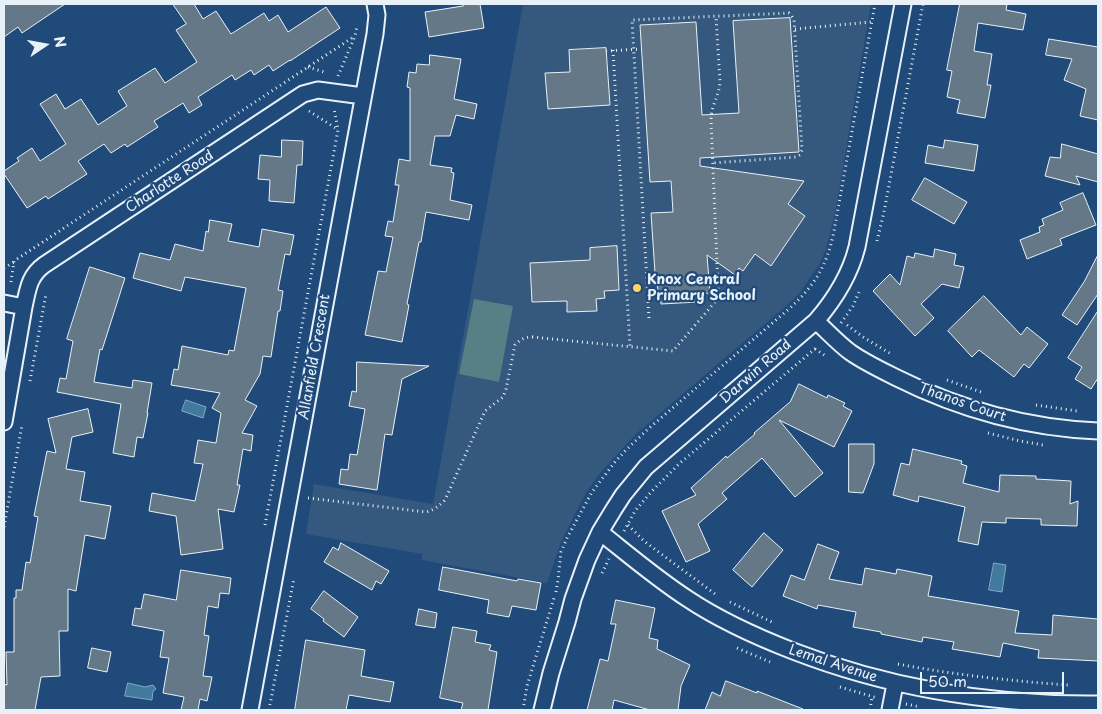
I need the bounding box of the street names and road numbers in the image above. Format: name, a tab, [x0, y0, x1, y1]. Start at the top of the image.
street label: Charlotte Road	[123, 147, 217, 217]
street label: Allanfield Crescent	[296, 293, 334, 421]
street label: Darwin Road	[717, 336, 795, 408]
street label: Thanos Court	[916, 380, 1008, 426]
street label: Lemal Avenue	[787, 642, 879, 686]

